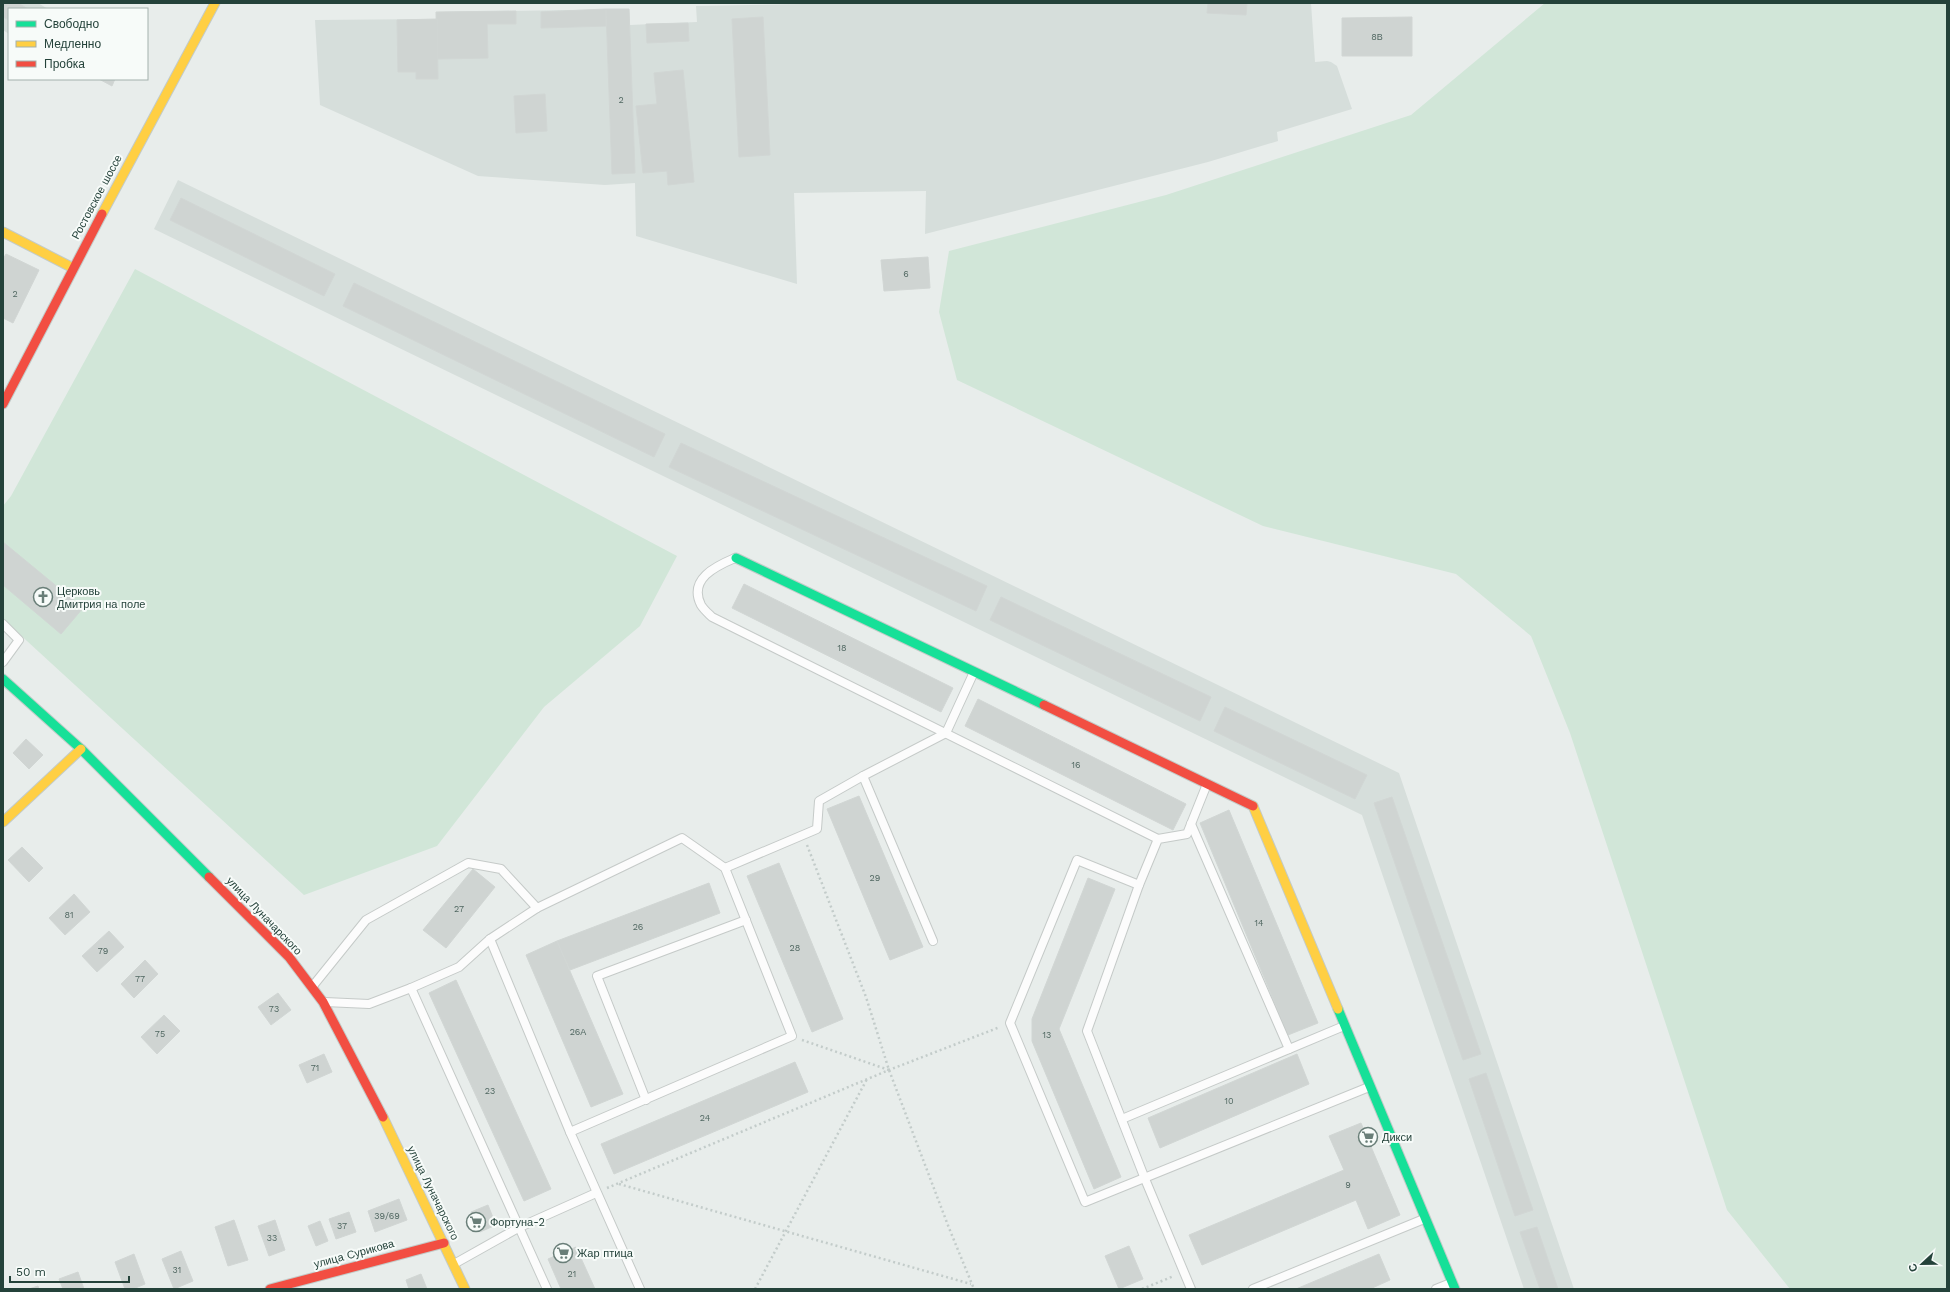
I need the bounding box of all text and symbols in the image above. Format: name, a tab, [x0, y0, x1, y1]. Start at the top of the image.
legend	[8, 8, 148, 80]
text: Свободно	[44, 17, 99, 31]
house number: 8В	[1371, 32, 1383, 42]
text: Медленно	[44, 37, 101, 51]
text: Пробка	[44, 57, 85, 71]
house number: 2	[618, 95, 624, 105]
street label: Ростовское шоссе	[69, 153, 125, 241]
house number: 6	[903, 269, 909, 279]
house number: 2	[12, 289, 18, 299]
place label: Церковь Дмитрия на поле	[57, 585, 145, 611]
church icon: Церковь Дмитрия на поле	[32, 586, 54, 608]
house number: 18	[837, 643, 847, 653]
house number: 16	[1072, 760, 1080, 770]
house number: 29	[870, 873, 880, 883]
street label: улица Луначарского	[223, 874, 305, 958]
house number: 27	[454, 904, 464, 914]
house number: 81	[64, 910, 74, 920]
house number: 14	[1254, 918, 1264, 928]
house number: 26	[633, 922, 643, 932]
house number: 28	[790, 943, 800, 953]
house number: 79	[98, 946, 108, 956]
house number: 77	[135, 974, 145, 984]
house number: 73	[269, 1004, 279, 1014]
house number: 26А	[570, 1027, 586, 1037]
house number: 75	[155, 1029, 165, 1039]
house number: 13	[1043, 1030, 1051, 1040]
house number: 71	[311, 1063, 319, 1073]
house number: 23	[485, 1086, 495, 1096]
house number: 10	[1224, 1096, 1234, 1106]
house number: 24	[700, 1113, 711, 1123]
supermarket icon: Дикси	[1357, 1126, 1379, 1148]
place label: Дикси	[1382, 1131, 1412, 1144]
street label: улица Луначарского	[405, 1144, 461, 1242]
house number: 9	[1345, 1180, 1351, 1190]
house number: 39/69	[374, 1211, 400, 1221]
supermarket icon: Фортуна-2	[465, 1211, 487, 1233]
place label: Фортуна-2	[490, 1216, 545, 1229]
house number: 37	[337, 1221, 347, 1231]
house number: 33	[267, 1233, 277, 1243]
street label: улица Сурикова	[312, 1237, 396, 1271]
supermarket icon: Жар птица	[552, 1242, 574, 1264]
north arrow	[1902, 1244, 1942, 1284]
place label: Жар птица	[577, 1247, 634, 1260]
scale bar	[10, 1258, 129, 1284]
text: С	[1906, 1261, 1921, 1274]
text: 50 m	[16, 1265, 46, 1279]
house number: 31	[173, 1265, 181, 1275]
house number: 21	[568, 1269, 576, 1279]

